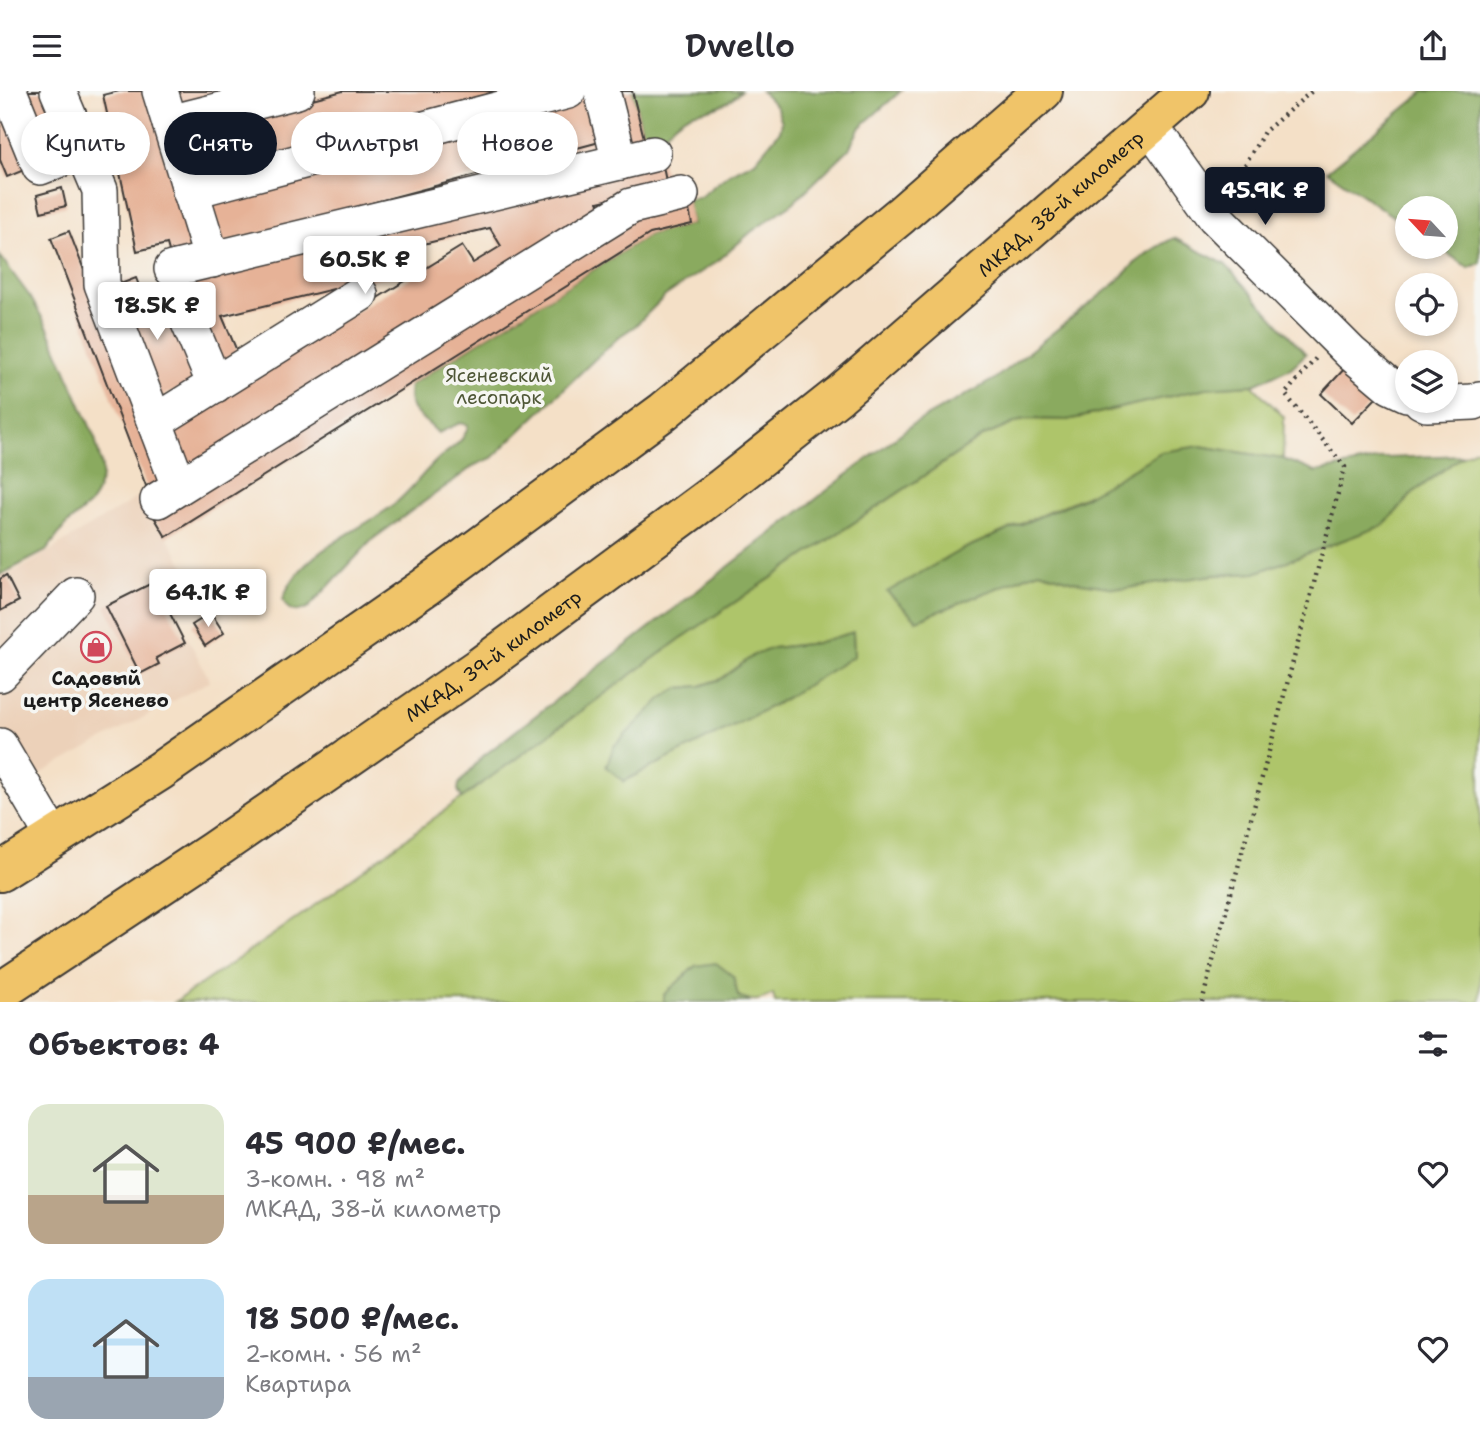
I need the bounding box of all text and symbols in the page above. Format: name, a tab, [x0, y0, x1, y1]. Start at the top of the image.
text: Dwello	[685, 24, 795, 67]
icon: menu	[28, 27, 66, 65]
icon: share	[1414, 27, 1452, 65]
chip: Купить	[21, 112, 150, 175]
chip: Снять	[164, 112, 277, 175]
chip: Фильтры	[291, 112, 443, 175]
chip: Новое	[457, 112, 578, 175]
street label: МКАД, 38-й километр	[972, 125, 1149, 282]
pin: 45.9K ₽	[1200, 167, 1330, 227]
text: 45.9K ₽	[1221, 175, 1309, 205]
north arrow	[1395, 196, 1458, 259]
map controls	[1395, 196, 1458, 413]
pin: 60.5K ₽	[300, 237, 430, 296]
text: 60.5K ₽	[319, 244, 411, 274]
button: locate	[1395, 273, 1458, 336]
pin: 18.5K ₽	[92, 282, 222, 342]
text: 18.5K ₽	[114, 290, 200, 320]
button: layers	[1395, 350, 1458, 413]
park label: Ясеневский лесопарк	[445, 363, 553, 410]
pin: 64.1K ₽	[143, 569, 273, 629]
text: 64.1K ₽	[165, 577, 251, 607]
street label: МКАД, 39-й километр	[400, 584, 586, 728]
shop icon: Садовый центр Ясенево	[79, 630, 113, 664]
place label: Садовый центр Ясенево	[23, 666, 169, 713]
text: Объектов: 4	[28, 1024, 220, 1065]
icon: filters	[1414, 1025, 1452, 1063]
text: 45 900 ₽/мес.	[245, 1123, 466, 1164]
icon: home	[84, 1132, 168, 1216]
icon: heart	[1414, 1155, 1452, 1193]
text: 3-комн. · 98 m²	[245, 1164, 425, 1194]
text: МКАД, 38-й километр	[245, 1194, 501, 1224]
text: 18 500 ₽/мес.	[245, 1298, 459, 1339]
icon: home	[84, 1307, 168, 1391]
icon: heart	[1414, 1330, 1452, 1368]
text: 2-комн. · 56 m²	[245, 1339, 422, 1369]
text: Квартира	[245, 1369, 351, 1399]

